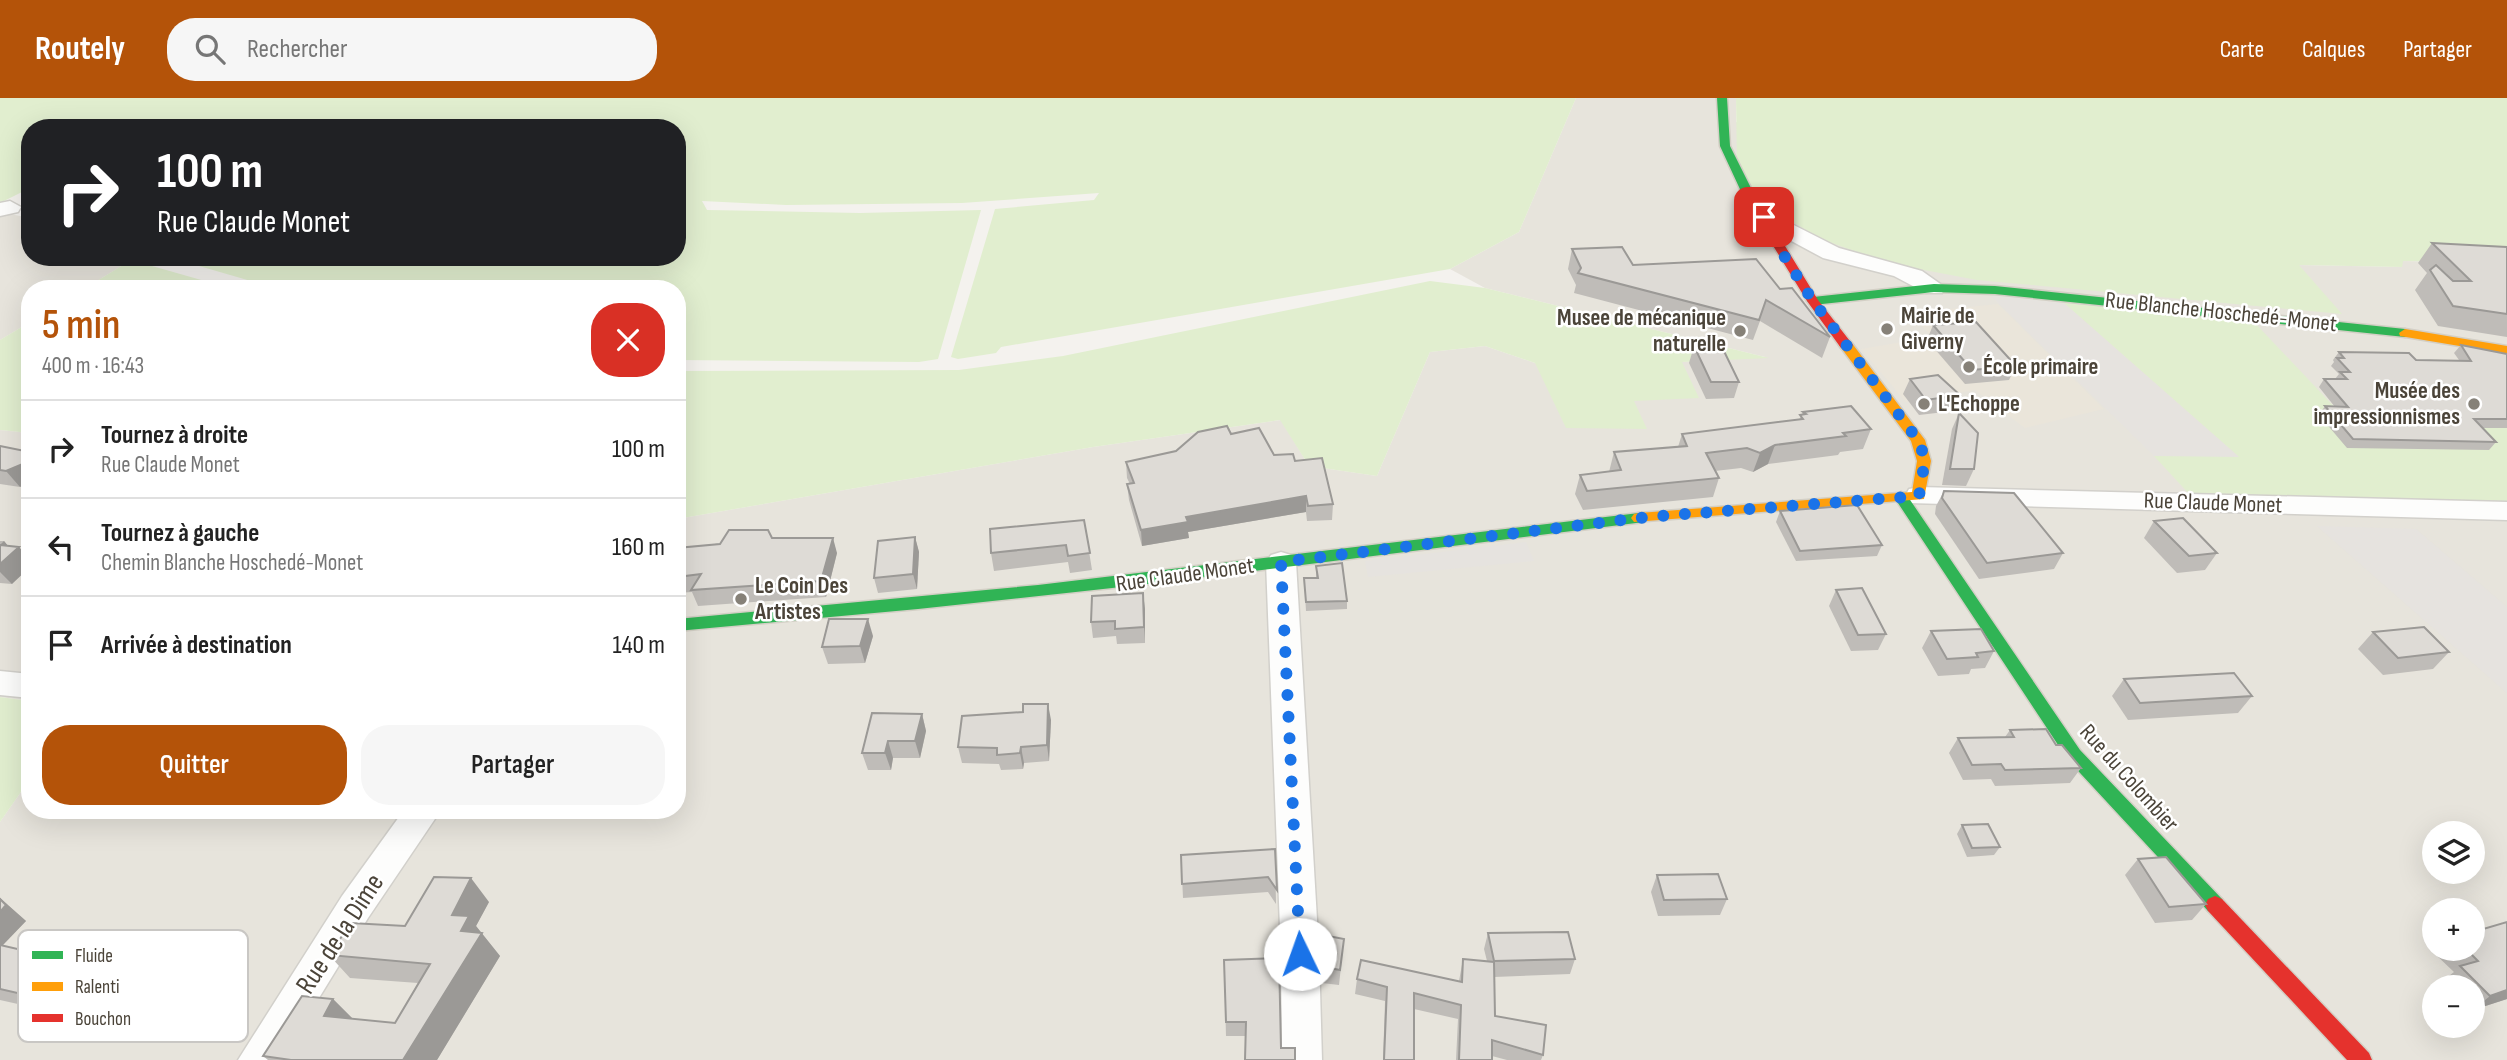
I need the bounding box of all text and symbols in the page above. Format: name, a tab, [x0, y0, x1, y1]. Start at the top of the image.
search box	[167, 18, 657, 81]
text: Routely	[35, 29, 125, 69]
icon: search	[191, 30, 229, 68]
text: Rechercher	[247, 34, 348, 65]
text: Carte	[2220, 35, 2264, 64]
text: Calques	[2302, 35, 2365, 64]
text: Partager	[2403, 35, 2472, 64]
text: 100 m	[157, 143, 263, 202]
icon: right	[42, 147, 133, 238]
pin	[1734, 187, 1794, 247]
icon: arrive	[1745, 198, 1783, 236]
text: Rue Claude Monet	[157, 203, 350, 242]
street label: Rue Blanche Hoschedé-Monet	[2104, 286, 2338, 338]
text: 5 min	[42, 300, 120, 351]
place label: Mairie de Giverny	[1901, 302, 1975, 356]
button: close	[591, 303, 665, 377]
place label: Musee de mécanique naturelle	[1557, 304, 1726, 358]
marker: Mairie de Giverny	[1879, 321, 1895, 337]
marker: Musee de mécanique naturelle	[1732, 323, 1748, 339]
text: 400 m · 16:43	[42, 352, 144, 380]
place label: École primaire	[1983, 353, 2098, 381]
marker: École primaire	[1961, 359, 1977, 375]
place label: Musée des impressionnismes	[2313, 377, 2460, 431]
place label: L'Echoppe	[1938, 390, 2020, 418]
marker: L'Echoppe	[1916, 396, 1932, 412]
marker: Musée des impressionnismes	[2466, 396, 2482, 412]
text: Tournez à droite	[101, 420, 248, 451]
icon: right	[42, 430, 80, 468]
text: 100 m	[612, 434, 665, 465]
text: Rue Claude Monet	[101, 451, 240, 479]
street label: Rue Claude Monet	[2143, 487, 2283, 519]
text: Tournez à gauche	[101, 518, 259, 549]
icon: left	[42, 528, 80, 566]
text: 160 m	[612, 532, 665, 563]
text: Chemin Blanche Hoschedé-Monet	[101, 549, 363, 577]
street label: Rue Claude Monet	[1114, 551, 1256, 599]
place label: Le Coin Des Artistes	[754, 572, 848, 626]
marker: Le Coin Des Artistes	[733, 591, 749, 607]
icon: arrive	[42, 626, 80, 664]
text: Arrivée à destination	[101, 630, 292, 661]
text: 140 m	[613, 630, 665, 661]
street label: Rue du Colombier	[2074, 719, 2185, 838]
button: Quitter	[42, 725, 347, 805]
button: Partager	[361, 725, 665, 805]
map controls	[2422, 821, 2485, 1038]
button: layers	[2422, 821, 2485, 884]
street label: Rue de la Dime	[289, 868, 391, 1000]
button: +	[2422, 898, 2485, 961]
position arrow	[1263, 917, 1337, 991]
legend	[18, 930, 248, 1042]
text: Fluide	[75, 945, 113, 968]
button: −	[2422, 975, 2485, 1038]
text: Ralenti	[75, 976, 120, 999]
text: Bouchon	[75, 1008, 131, 1031]

